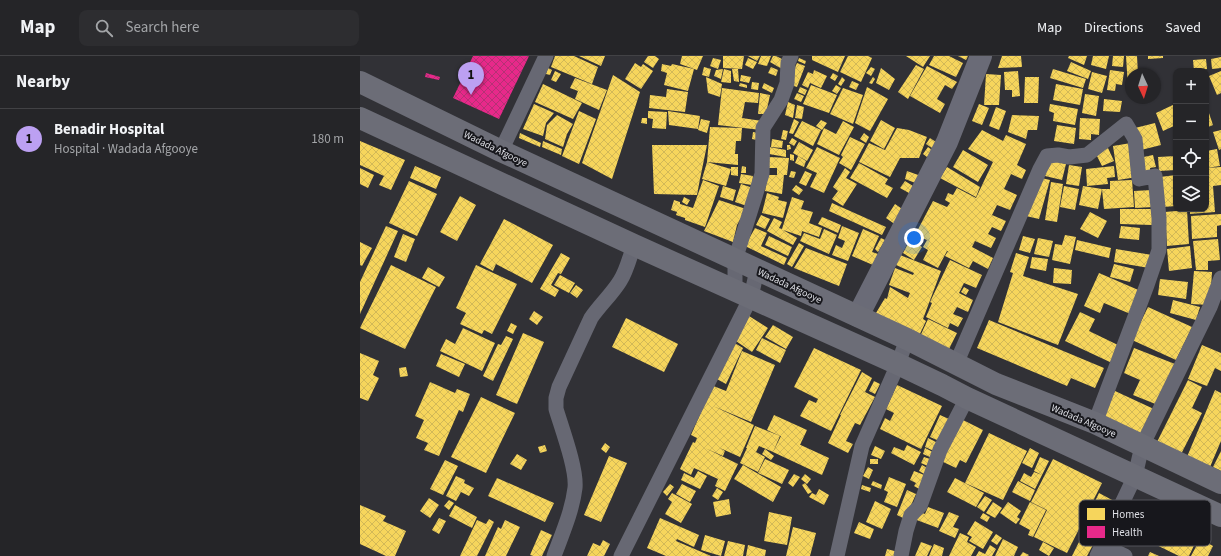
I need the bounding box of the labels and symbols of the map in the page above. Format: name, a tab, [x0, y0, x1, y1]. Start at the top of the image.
pin: 1	[458, 62, 484, 95]
north arrow	[1125, 68, 1161, 104]
street label: Wadada Afgooye	[461, 127, 530, 170]
your location	[904, 228, 924, 248]
street label: Wadada Afgooye	[755, 265, 824, 307]
street label: Wadada Afgooye	[1049, 401, 1118, 441]
legend	[1079, 500, 1211, 546]
text: Homes	[1112, 507, 1145, 522]
text: Health	[1112, 525, 1143, 540]

